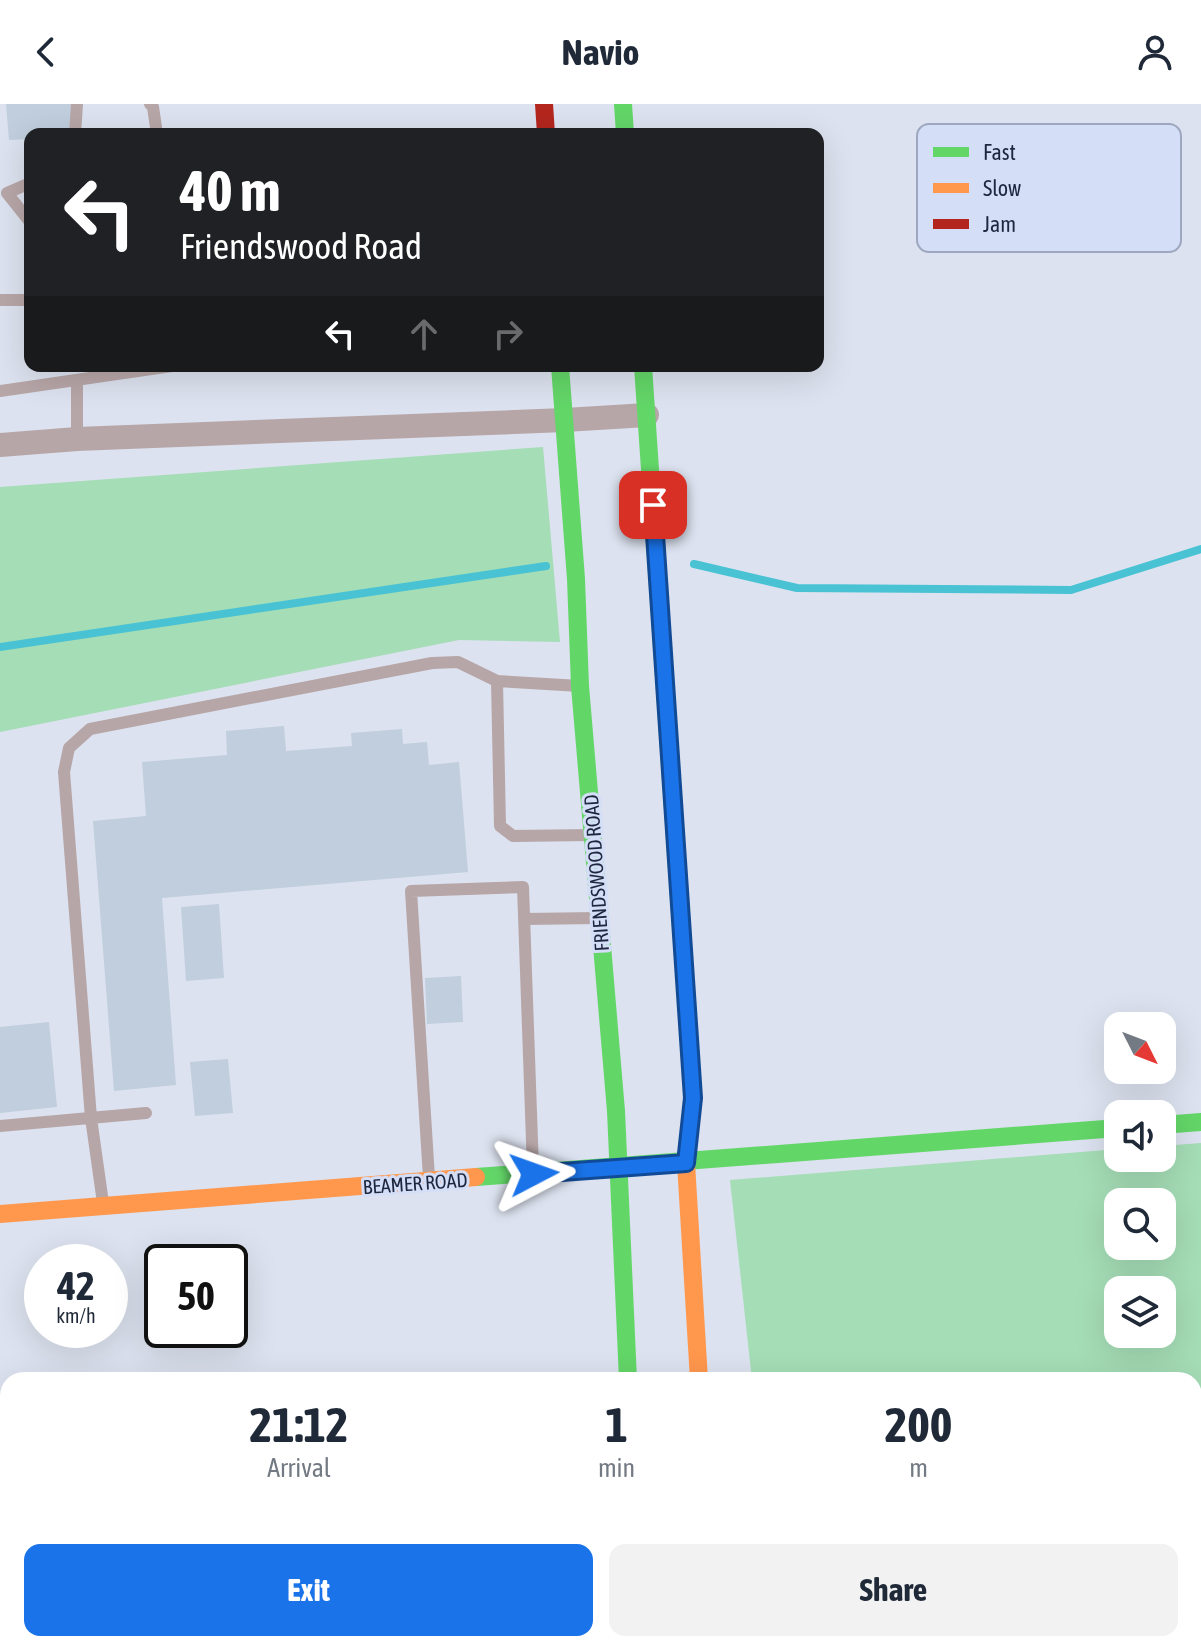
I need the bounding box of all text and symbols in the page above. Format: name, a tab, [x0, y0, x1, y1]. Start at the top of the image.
icon: back	[24, 30, 68, 74]
icon: person	[1133, 30, 1177, 74]
text: Navio	[561, 31, 640, 73]
legend	[917, 124, 1181, 252]
text: Fast	[983, 139, 1016, 165]
text: 40 m	[180, 159, 281, 223]
icon: left	[48, 160, 152, 264]
text: Slow	[983, 175, 1021, 201]
text: Jam	[983, 211, 1016, 237]
text: Friendswood Road	[180, 225, 422, 267]
icon: left	[318, 312, 362, 356]
icon: ahead	[402, 312, 446, 356]
icon: right	[486, 312, 530, 356]
pin	[619, 471, 687, 539]
icon: arrive	[631, 483, 675, 527]
street label: FRIENDSWOOD ROAD	[579, 794, 613, 952]
north arrow	[1104, 1012, 1176, 1084]
map controls	[1104, 1012, 1176, 1348]
button: sound	[1104, 1100, 1176, 1172]
position arrow	[492, 1132, 576, 1216]
street label: BEAMER ROAD	[362, 1168, 468, 1198]
button: search	[1104, 1188, 1176, 1260]
speed limit sign: 50	[144, 1244, 248, 1348]
text: 42	[57, 1263, 95, 1308]
button: layers	[1104, 1276, 1176, 1348]
text: km/h	[56, 1304, 96, 1327]
text: 21:12	[250, 1397, 348, 1452]
text: 1	[605, 1397, 628, 1452]
text: 200	[885, 1397, 952, 1452]
text: Arrival	[267, 1453, 331, 1483]
text: min	[598, 1453, 635, 1483]
text: m	[909, 1453, 928, 1483]
button: Exit	[24, 1544, 593, 1636]
button: Share	[609, 1544, 1178, 1636]

